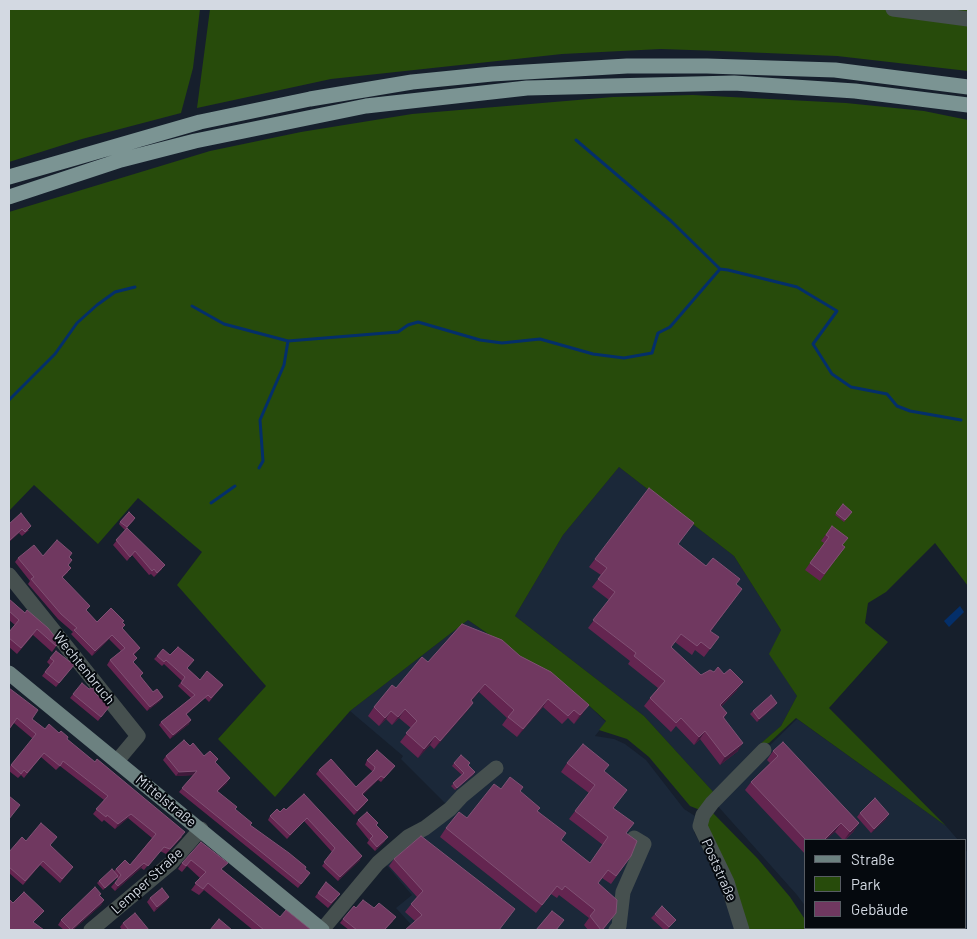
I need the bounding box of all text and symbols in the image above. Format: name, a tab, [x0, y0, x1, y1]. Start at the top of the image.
street label: Wechtenbruch	[50, 628, 118, 708]
street label: Mittelstraße	[132, 771, 200, 831]
street label: Poststraße	[698, 836, 740, 904]
legend	[804, 839, 967, 929]
street label: Lemper Straße	[108, 844, 186, 918]
text: Straße	[851, 850, 895, 868]
text: Park	[851, 875, 880, 893]
text: Gebäude	[851, 900, 908, 918]

